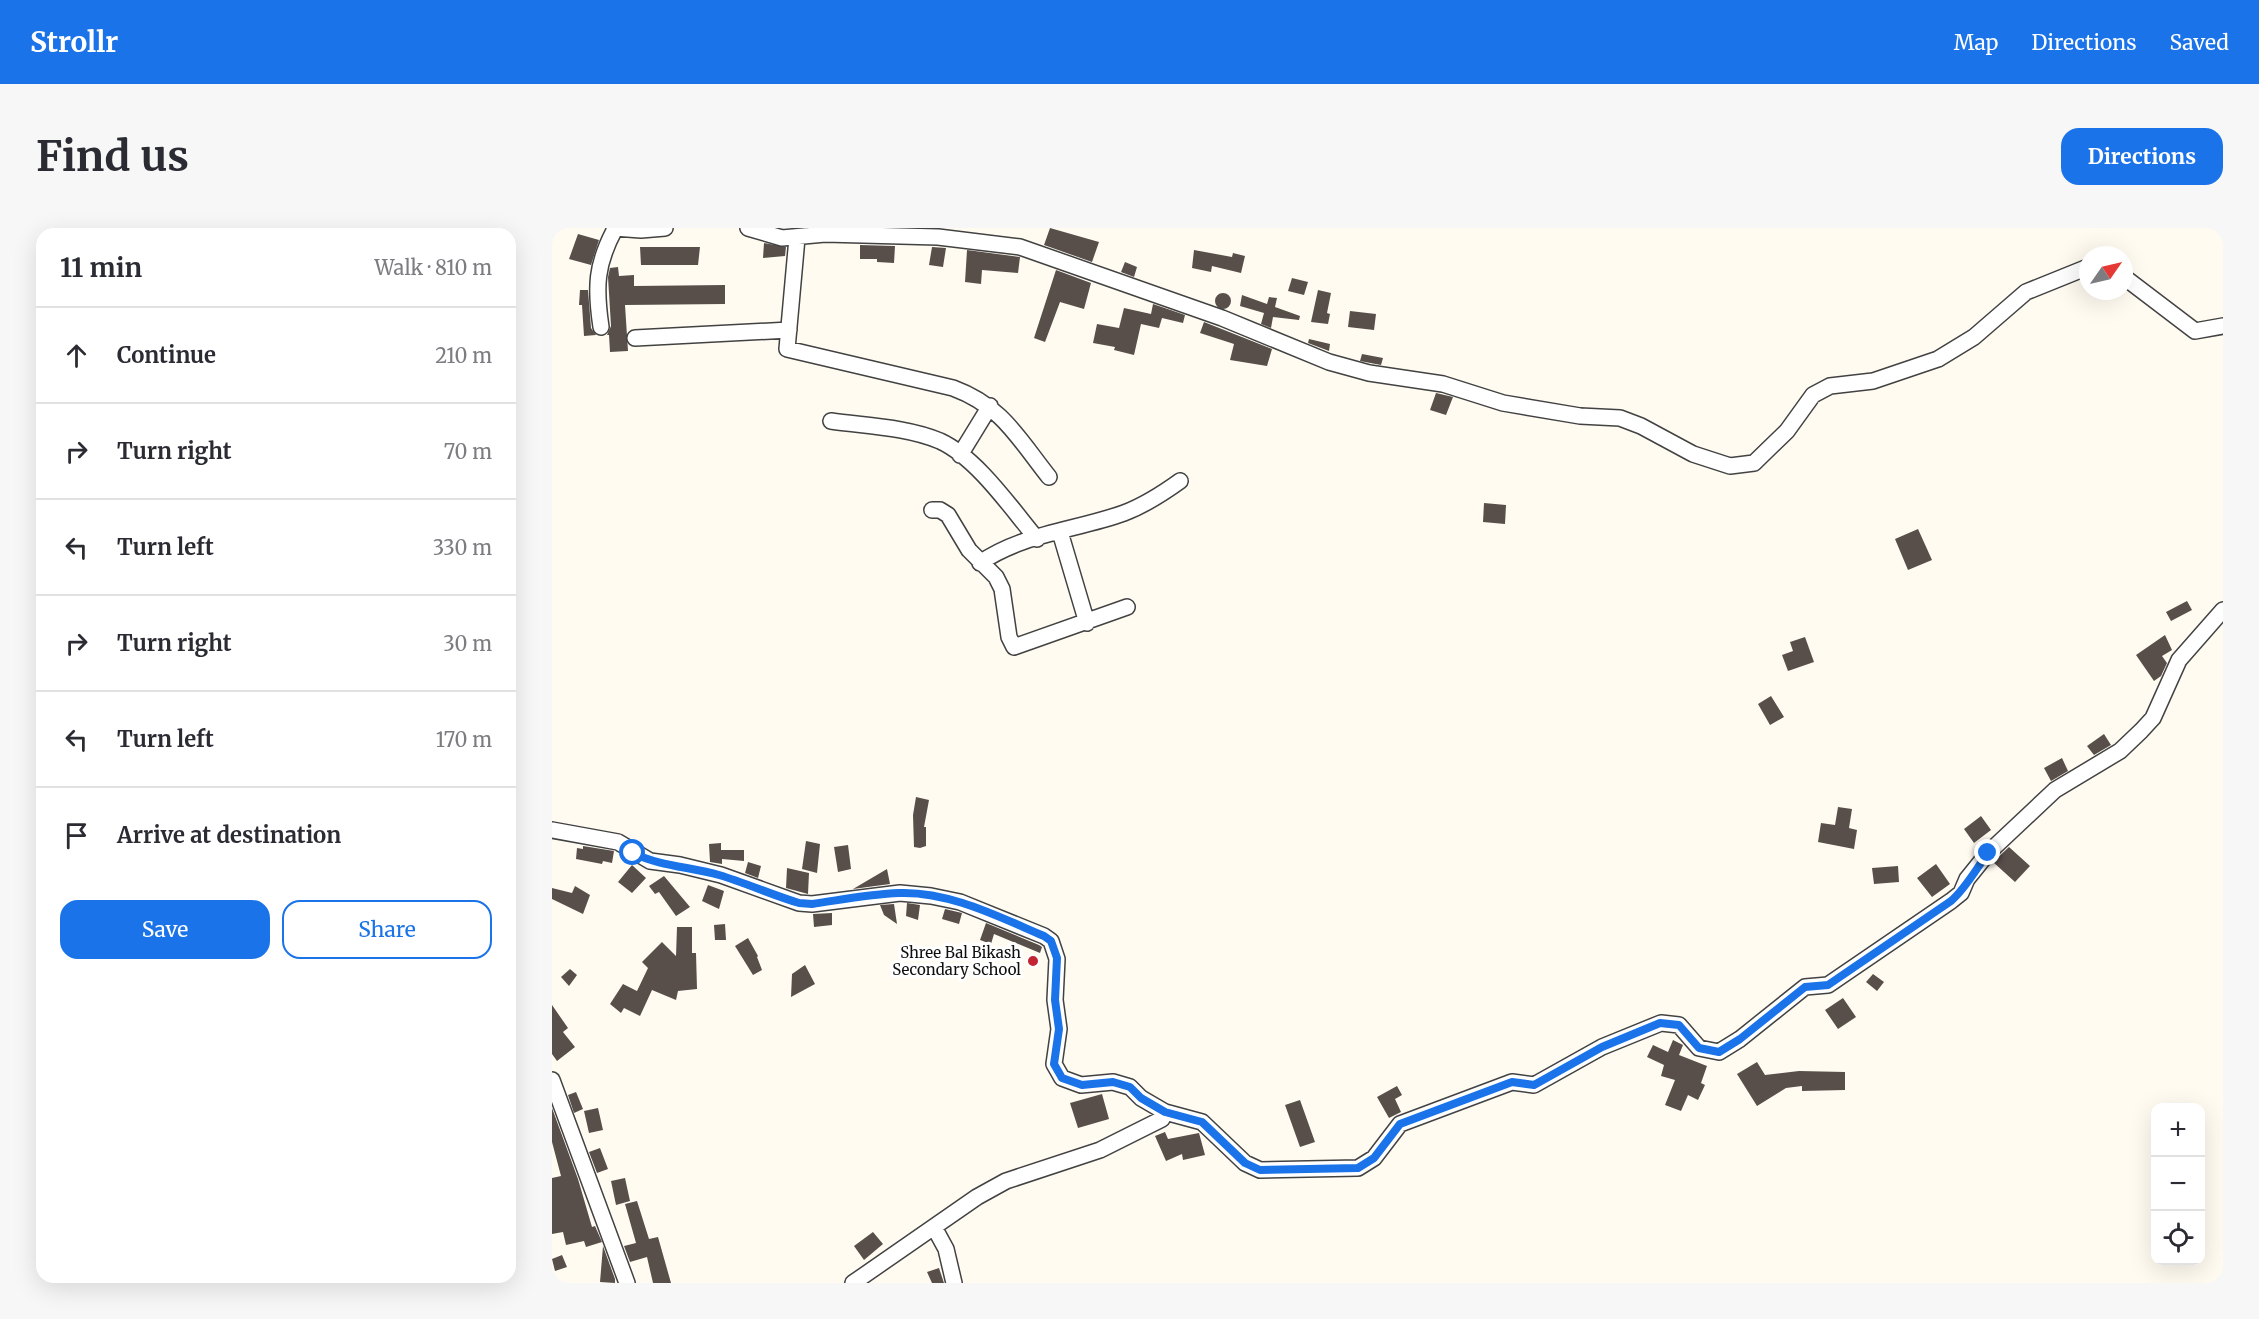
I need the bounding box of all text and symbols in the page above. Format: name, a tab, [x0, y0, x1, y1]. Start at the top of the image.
text: Strollr	[30, 24, 118, 60]
text: Map	[1954, 29, 1998, 56]
text: Directions	[2031, 29, 2136, 56]
text: Saved	[2169, 29, 2229, 56]
button: Directions	[2061, 128, 2223, 185]
text: Find us	[36, 130, 189, 182]
north arrow	[2079, 246, 2133, 300]
text: 11 min	[60, 251, 142, 284]
text: Walk · 810 m	[374, 255, 492, 280]
icon: ahead	[60, 339, 93, 372]
text: Continue	[117, 341, 216, 369]
text: 210 m	[435, 343, 492, 368]
icon: right	[60, 435, 93, 468]
text: Turn right	[117, 437, 231, 465]
text: 70 m	[444, 439, 492, 464]
icon: left	[60, 531, 93, 564]
text: Turn left	[117, 533, 214, 561]
text: 330 m	[433, 535, 492, 560]
icon: right	[60, 627, 93, 660]
text: Turn right	[117, 629, 231, 657]
text: 30 m	[443, 631, 492, 656]
icon: left	[60, 723, 93, 756]
text: Turn left	[117, 725, 214, 753]
text: 170 m	[436, 727, 492, 752]
icon: arrive	[60, 819, 93, 852]
text: Arrive at destination	[117, 821, 341, 849]
route start	[619, 839, 645, 865]
route end	[1974, 839, 2000, 865]
button: Save	[60, 900, 270, 959]
button: Share	[282, 900, 492, 959]
place label: Shree Bal Bikash Secondary School	[892, 943, 1021, 979]
marker: Shree Bal Bikash Secondary School	[1026, 954, 1040, 968]
map controls	[2151, 1103, 2205, 1265]
button: +	[2151, 1103, 2205, 1157]
button: −	[2151, 1157, 2205, 1211]
button: locate	[2151, 1211, 2205, 1265]

